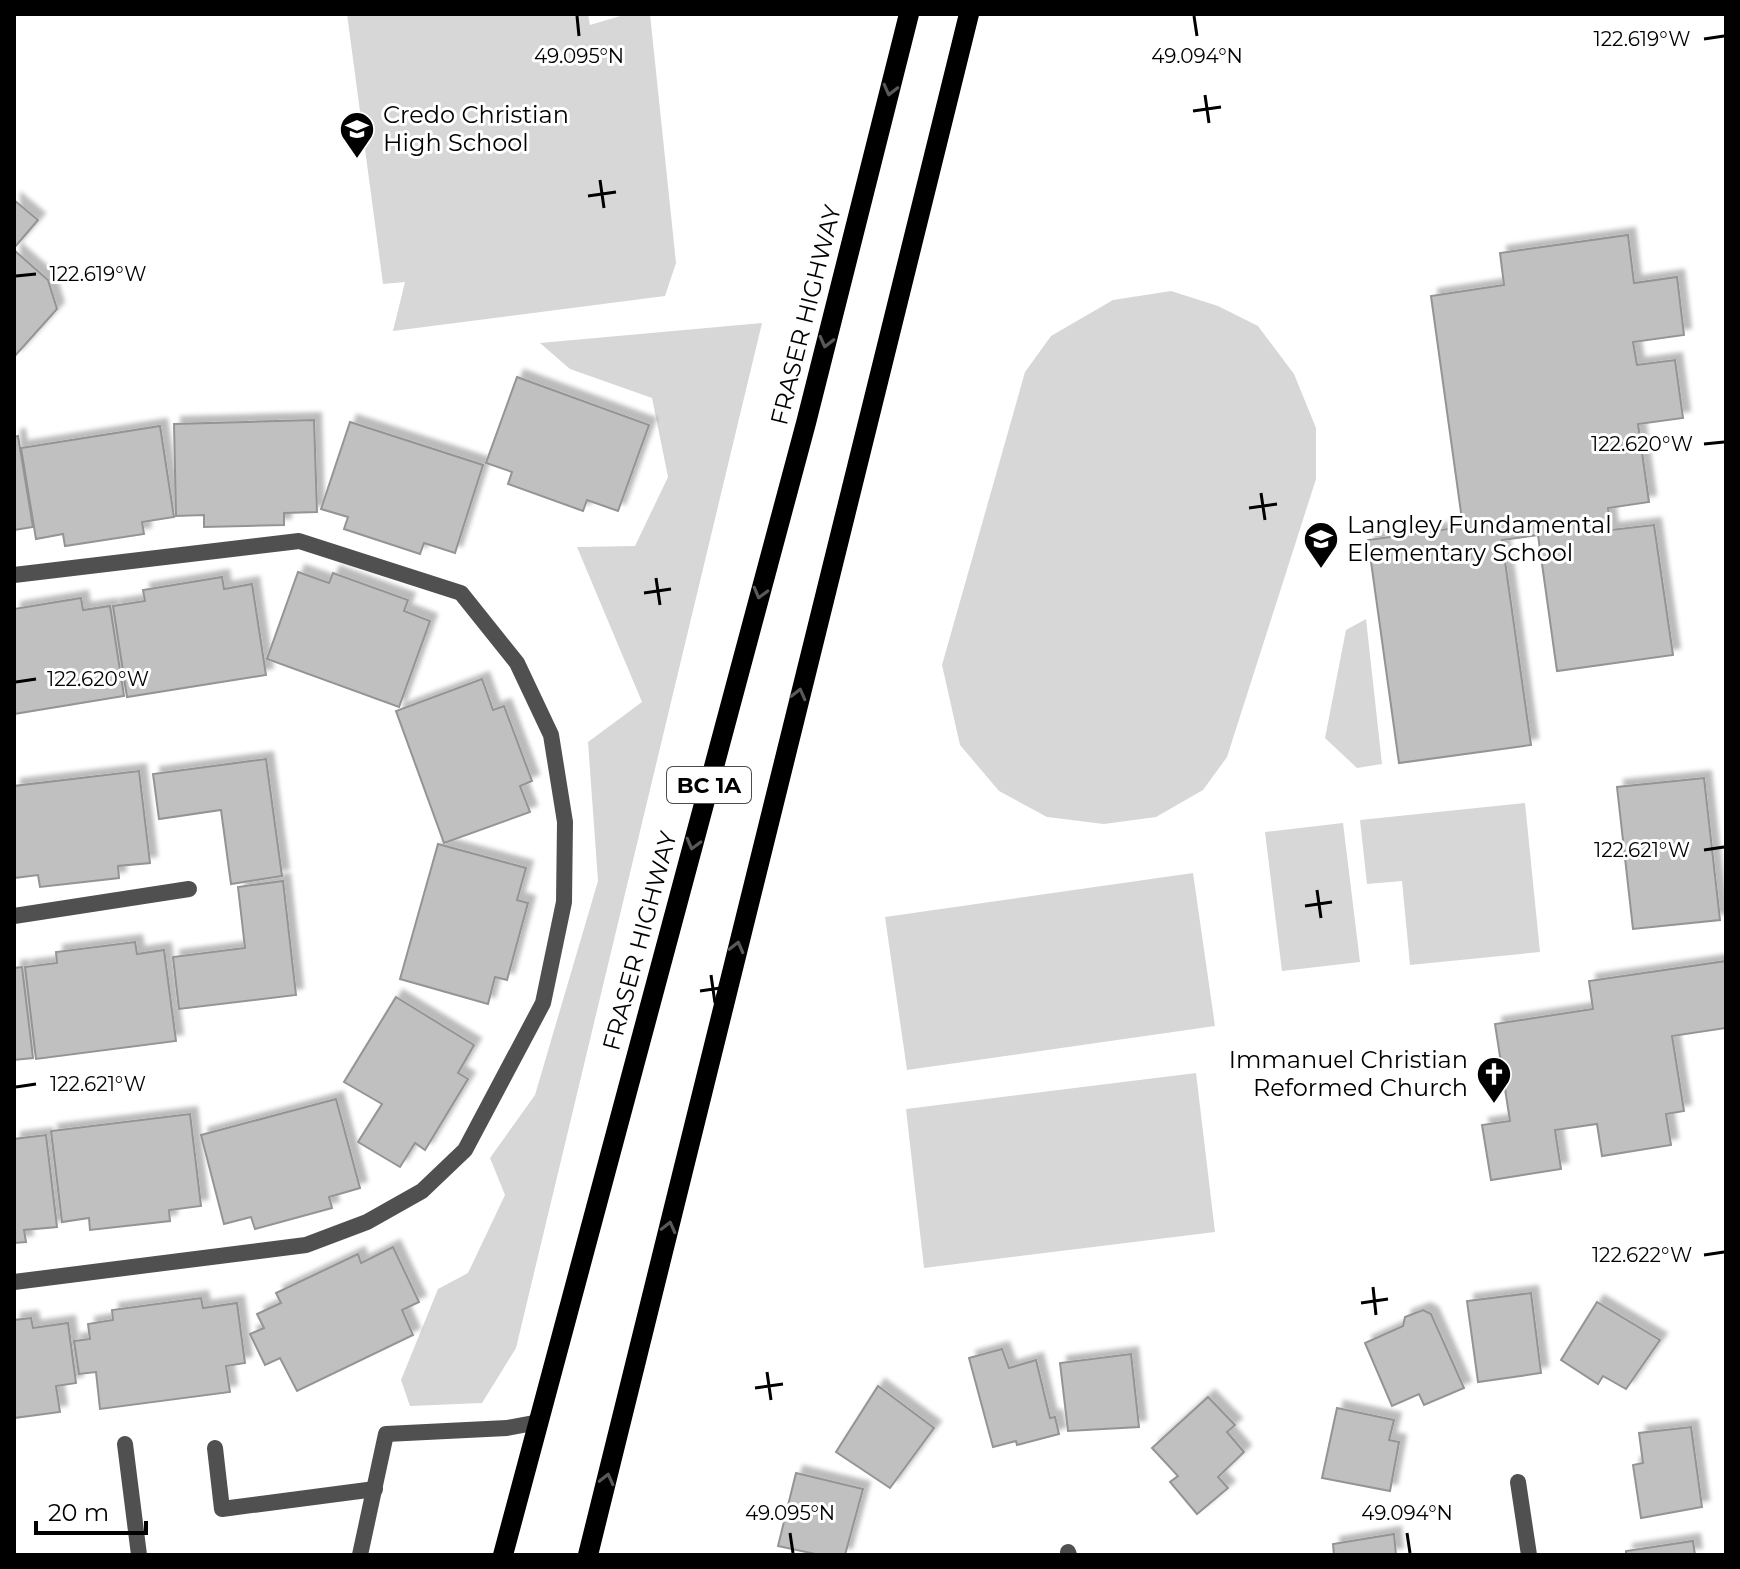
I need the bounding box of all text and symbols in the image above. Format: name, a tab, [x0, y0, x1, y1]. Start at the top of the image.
text: 122.619°W	[1594, 27, 1690, 51]
text: 49.095°N	[534, 44, 624, 68]
text: 49.094°N	[1151, 44, 1243, 68]
one-way arrow	[882, 82, 899, 96]
place label: Credo Christian High School	[383, 100, 569, 157]
school or university icon: Credo Christian High School	[338, 110, 376, 160]
street label: FRASER HIGHWAY	[764, 201, 847, 428]
text: 122.619°W	[50, 262, 146, 286]
one-way arrow	[819, 334, 836, 348]
text: 122.620°W	[1591, 432, 1693, 456]
place label: Langley Fundamental Elementary School	[1347, 510, 1612, 567]
school or university icon: Langley Fundamental Elementary School	[1302, 520, 1340, 570]
one-way arrow	[753, 586, 770, 600]
text: 122.620°W	[47, 667, 149, 691]
one-way arrow	[790, 688, 807, 702]
road number: BC 1A	[667, 767, 751, 803]
street label: FRASER HIGHWAY	[596, 827, 683, 1054]
one-way arrow	[686, 837, 703, 851]
text: 122.621°W	[1594, 838, 1690, 862]
one-way arrow	[728, 941, 745, 954]
place label: Immanuel Christian Reformed Church	[1229, 1045, 1468, 1102]
church icon: Immanuel Christian Reformed Church	[1475, 1055, 1513, 1105]
text: 122.621°W	[50, 1072, 146, 1096]
one-way arrow	[659, 1220, 676, 1234]
text: 122.622°W	[1592, 1243, 1692, 1267]
one-way arrow	[597, 1473, 614, 1487]
scale bar	[36, 1485, 146, 1535]
text: 20 m	[48, 1498, 109, 1527]
text: 49.095°N	[745, 1501, 835, 1525]
text: 49.094°N	[1361, 1501, 1453, 1525]

